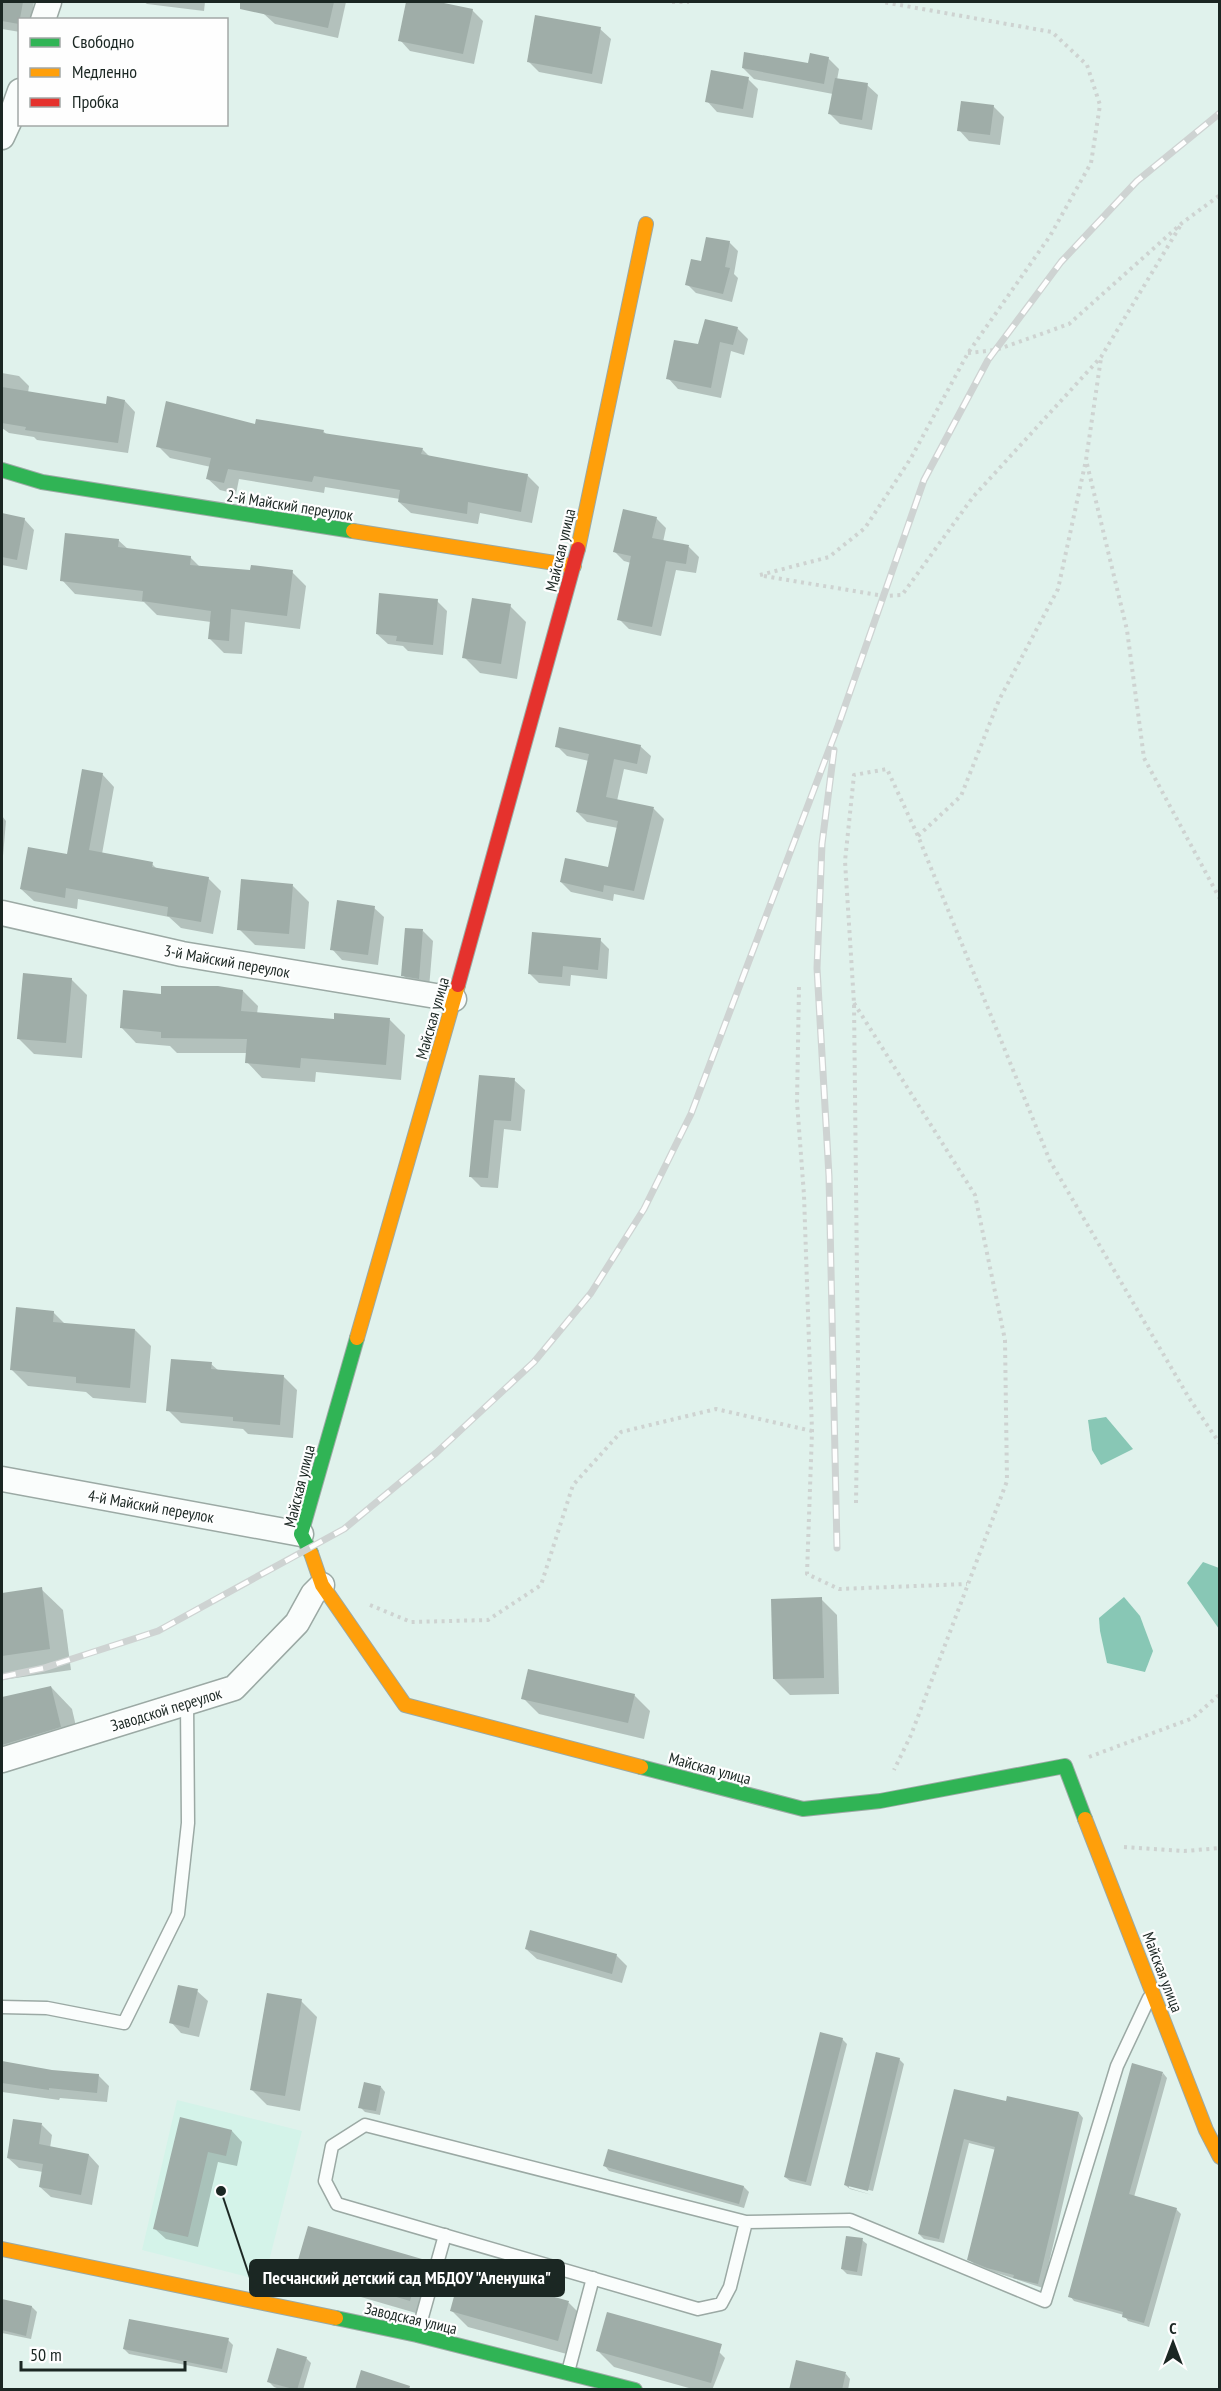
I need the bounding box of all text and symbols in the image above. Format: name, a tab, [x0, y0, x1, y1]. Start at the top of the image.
legend	[18, 18, 228, 126]
text: Свободно	[72, 30, 135, 53]
text: Медленно	[72, 60, 137, 83]
text: Пробка	[72, 90, 119, 113]
street label: 2-й Майский переулок	[225, 485, 355, 525]
street label: Майская улица	[541, 507, 579, 593]
street label: 3-й Майский переулок	[162, 940, 292, 982]
street label: Майская улица	[411, 975, 453, 1061]
street label: Майская улица	[279, 1443, 319, 1529]
street label: 4-й Майский переулок	[86, 1485, 216, 1527]
street label: Заводской переулок	[108, 1682, 225, 1735]
street label: Майская улица	[667, 1747, 753, 1789]
street label: Майская улица	[1139, 1929, 1187, 2015]
callout: Песчанский детский сад МБДОУ "Аленушка"	[250, 2260, 564, 2296]
text: Песчанский детский сад МБДОУ "Аленушка"	[263, 2266, 551, 2289]
street label: Заводская улица	[363, 2298, 459, 2338]
north arrow	[1143, 2313, 1203, 2373]
text: С	[1169, 2318, 1177, 2338]
scale bar	[21, 2334, 184, 2372]
text: 50 m	[30, 2343, 62, 2366]

